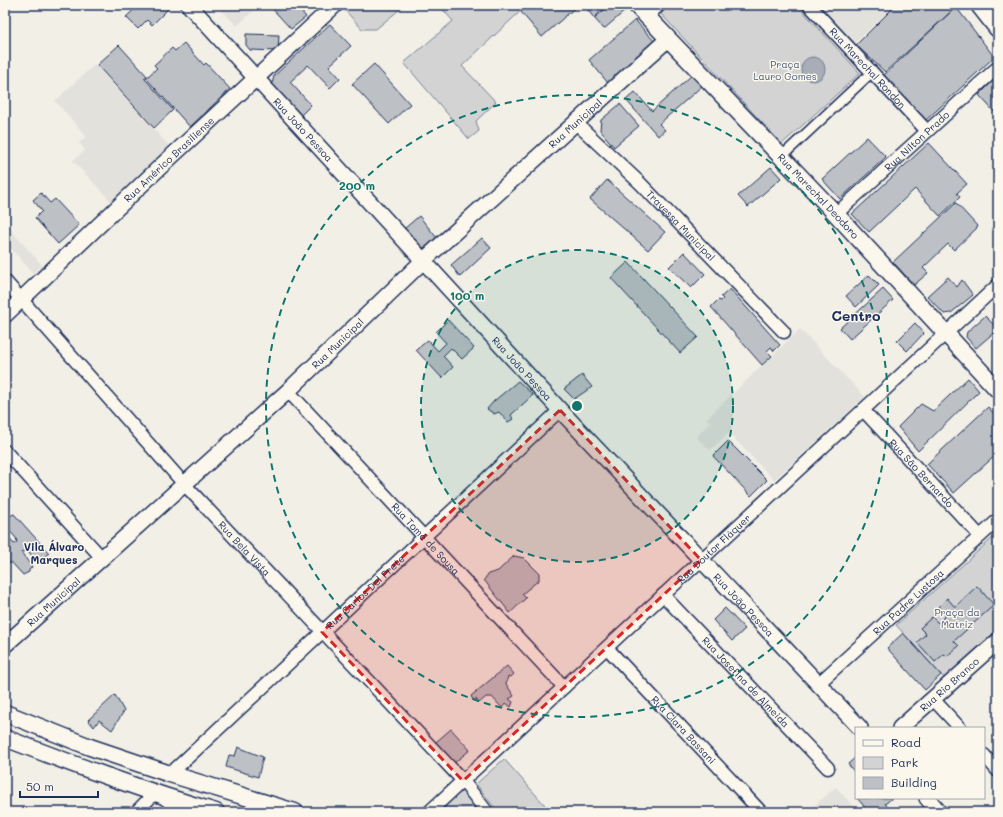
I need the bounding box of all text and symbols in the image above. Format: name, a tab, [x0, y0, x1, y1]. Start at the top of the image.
street label: Rua Marechal Rondon	[826, 24, 909, 111]
park label: Praça Lauro Gomes	[753, 57, 817, 83]
street label: Rua João Pessoa	[270, 95, 336, 165]
street label: Rua Municipal	[545, 95, 605, 151]
street label: Rua Nílton Prado	[881, 108, 952, 174]
street label: Rua Américo Brasiliense	[120, 113, 217, 205]
street label: Rua Marechal Deodoro	[775, 150, 862, 242]
text: 200 m	[339, 177, 375, 193]
street label: Travessa Municipal	[643, 187, 718, 264]
text: 100 m	[450, 287, 484, 303]
district label: Centro	[832, 306, 881, 325]
street label: Rua Municipal	[308, 315, 367, 372]
street label: Rua João Pessoa	[489, 333, 555, 404]
centre of rings	[570, 399, 584, 413]
street label: Rua São Bernardo	[886, 436, 957, 510]
street label: Rua Tomé de Sousa	[389, 500, 463, 578]
street label: Rua Doutor Fláquer	[674, 511, 754, 586]
street label: Rua Bela Vista	[215, 518, 274, 579]
district label: Vila Álvaro Marques	[24, 539, 85, 567]
street label: Rua Carlos Del Prete	[323, 552, 408, 632]
street label: Rua Padre Lustosa	[870, 566, 947, 638]
street label: Rua João Pessoa	[710, 570, 777, 640]
street label: Rua Municipal	[24, 574, 83, 629]
park label: Praça da Matriz	[934, 605, 980, 631]
street label: Rua Josefina de Almeida	[699, 633, 793, 730]
street label: Rua Rio Branco	[917, 654, 982, 714]
street label: Rua Clara Bassani	[648, 693, 719, 767]
legend	[855, 727, 985, 799]
text: Road	[891, 734, 921, 750]
text: Park	[891, 754, 918, 770]
scale bar	[20, 773, 98, 799]
text: Building	[891, 774, 937, 790]
text: 50 m	[26, 778, 54, 794]

